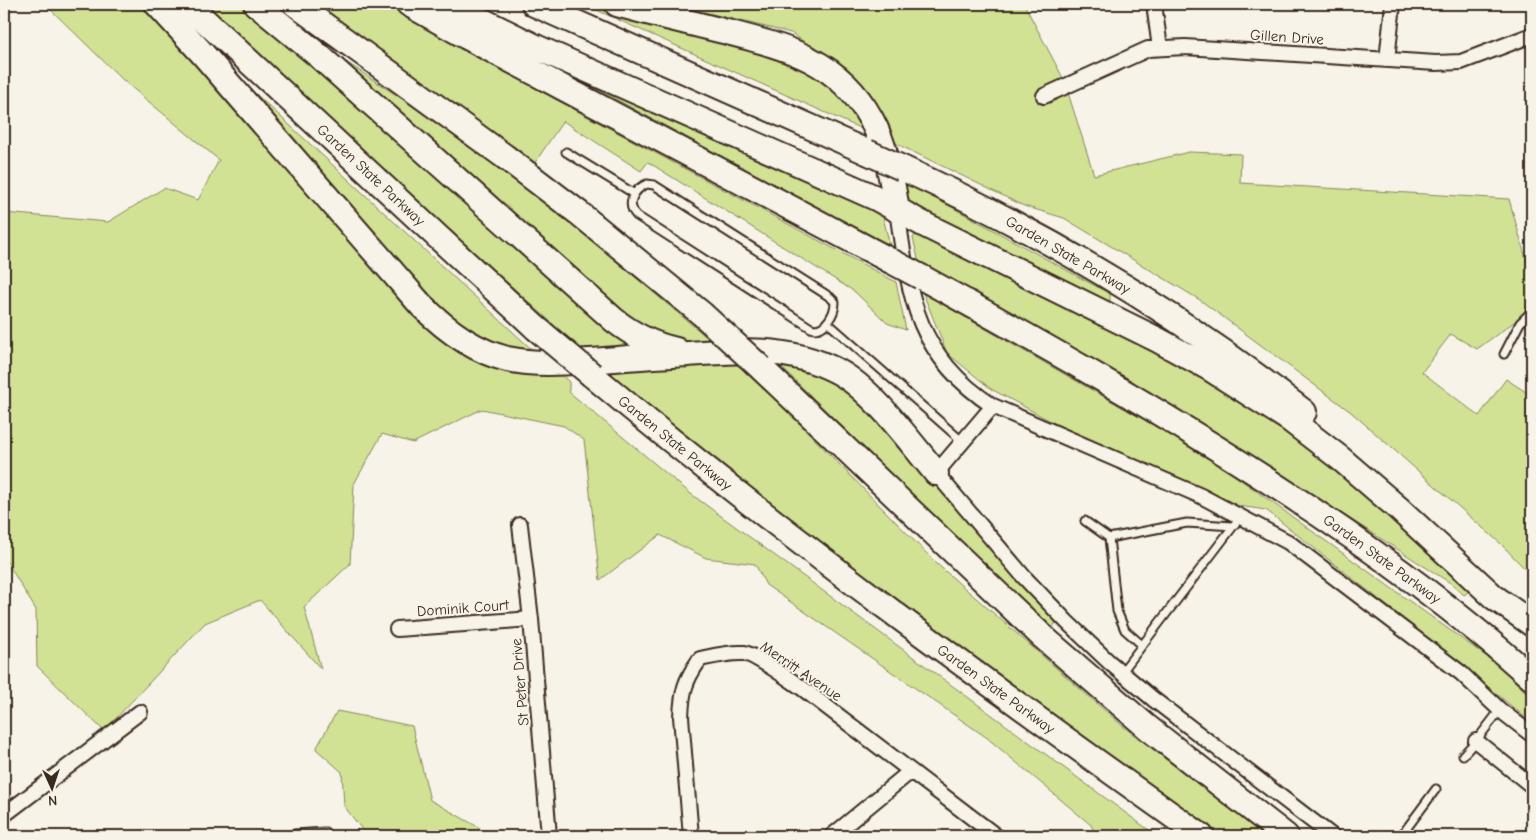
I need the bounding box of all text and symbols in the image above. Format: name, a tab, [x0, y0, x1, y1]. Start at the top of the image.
street label: Gillen Drive	[1250, 25, 1325, 49]
street label: Garden State Parkway	[313, 120, 429, 230]
street label: Garden State Parkway	[1002, 212, 1134, 298]
street label: Garden State Parkway	[615, 392, 736, 495]
street label: Garden State Parkway	[1320, 510, 1445, 608]
street label: Dominik Court	[416, 596, 510, 620]
street label: St Peter Drive	[507, 637, 533, 726]
street label: Merritt Avenue	[757, 637, 846, 705]
street label: Garden State Parkway	[934, 640, 1059, 738]
north arrow	[28, 762, 78, 812]
text: N	[48, 792, 58, 809]

